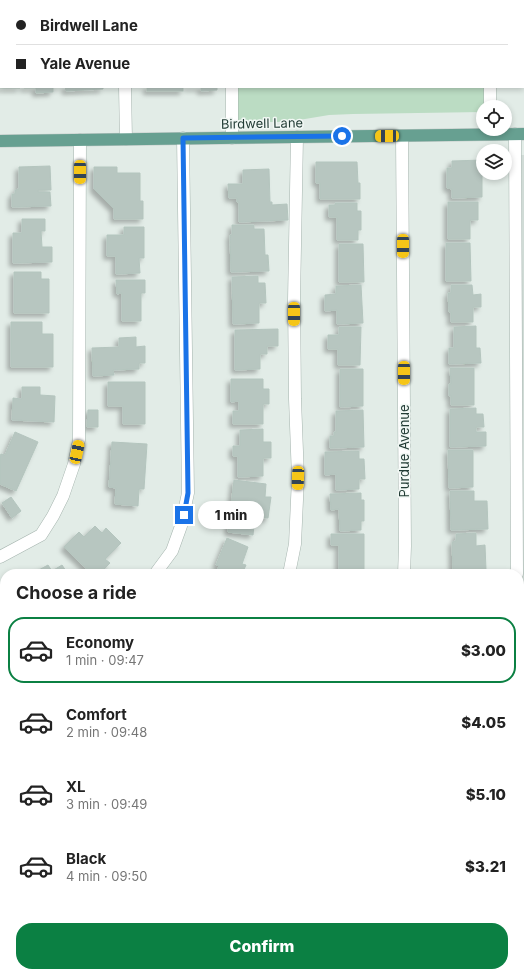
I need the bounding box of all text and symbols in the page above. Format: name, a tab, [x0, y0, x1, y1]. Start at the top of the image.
text: Birdwell Lane	[40, 16, 138, 35]
text: Yale Avenue	[40, 54, 130, 73]
map controls	[476, 100, 512, 180]
button: locate	[476, 100, 512, 136]
street label: Birdwell Lane	[221, 114, 303, 132]
route start	[333, 127, 351, 145]
car	[375, 130, 399, 142]
button: layers	[476, 144, 512, 180]
car	[74, 160, 86, 184]
car	[397, 234, 409, 258]
car	[288, 302, 300, 326]
car	[398, 361, 410, 385]
street label: Purdue Avenue	[396, 404, 412, 498]
car	[69, 439, 85, 465]
car	[292, 466, 304, 490]
callout: 1 min	[198, 501, 264, 529]
route end	[175, 506, 193, 524]
text: 1 min	[215, 507, 247, 523]
text: Choose a ride	[16, 582, 137, 603]
icon: car	[18, 632, 54, 668]
text: Economy	[66, 633, 134, 652]
text: $3.00	[461, 641, 506, 660]
text: 1 min · 09:47	[66, 652, 144, 668]
icon: car	[18, 704, 54, 740]
text: Comfort	[66, 705, 127, 724]
text: $4.05	[461, 713, 506, 732]
text: 2 min · 09:48	[66, 724, 147, 740]
icon: car	[18, 776, 54, 812]
text: XL	[66, 777, 86, 796]
text: $5.10	[466, 785, 506, 804]
text: 3 min · 09:49	[66, 796, 147, 812]
icon: car	[18, 848, 54, 884]
text: Black	[66, 849, 106, 868]
text: $3.21	[465, 857, 506, 876]
text: 4 min · 09:50	[66, 868, 147, 884]
button: Confirm	[16, 923, 508, 969]

